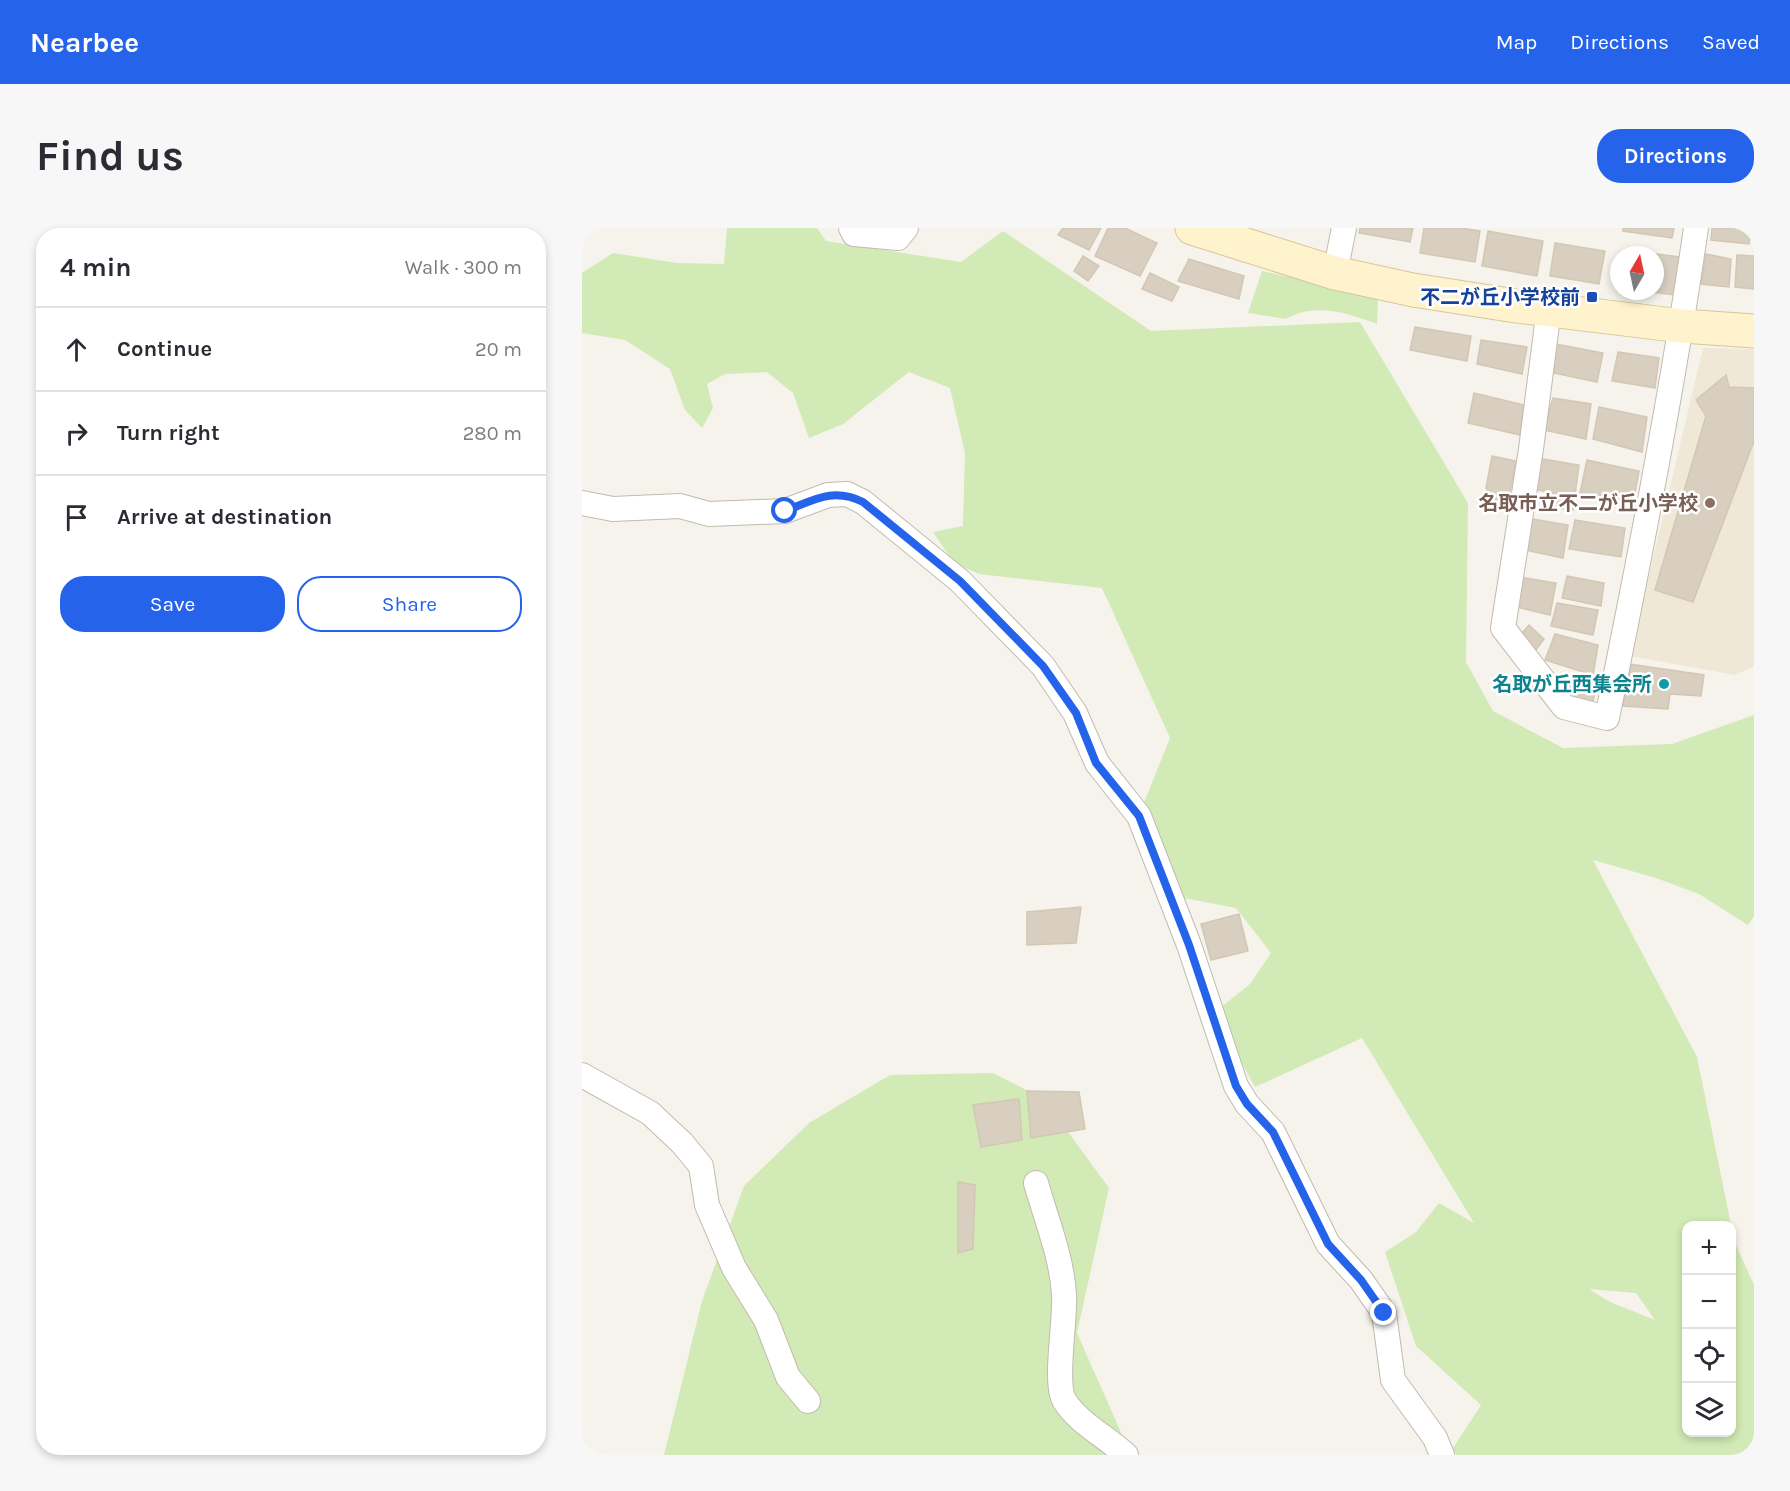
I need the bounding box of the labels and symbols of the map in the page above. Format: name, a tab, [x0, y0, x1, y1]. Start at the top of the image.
north arrow	[1610, 246, 1664, 300]
place label: 不二が丘小学校前	[1420, 286, 1580, 309]
marker: 不二が丘小学校前	[1585, 290, 1599, 304]
place label: 名取市立不二が丘小学校	[1478, 492, 1698, 515]
marker: 名取市立不二が丘小学校	[1703, 496, 1717, 510]
route start	[771, 497, 797, 523]
place label: 名取が丘西集会所	[1492, 673, 1652, 696]
marker: 名取が丘西集会所	[1657, 677, 1671, 691]
route end	[1370, 1299, 1396, 1325]

